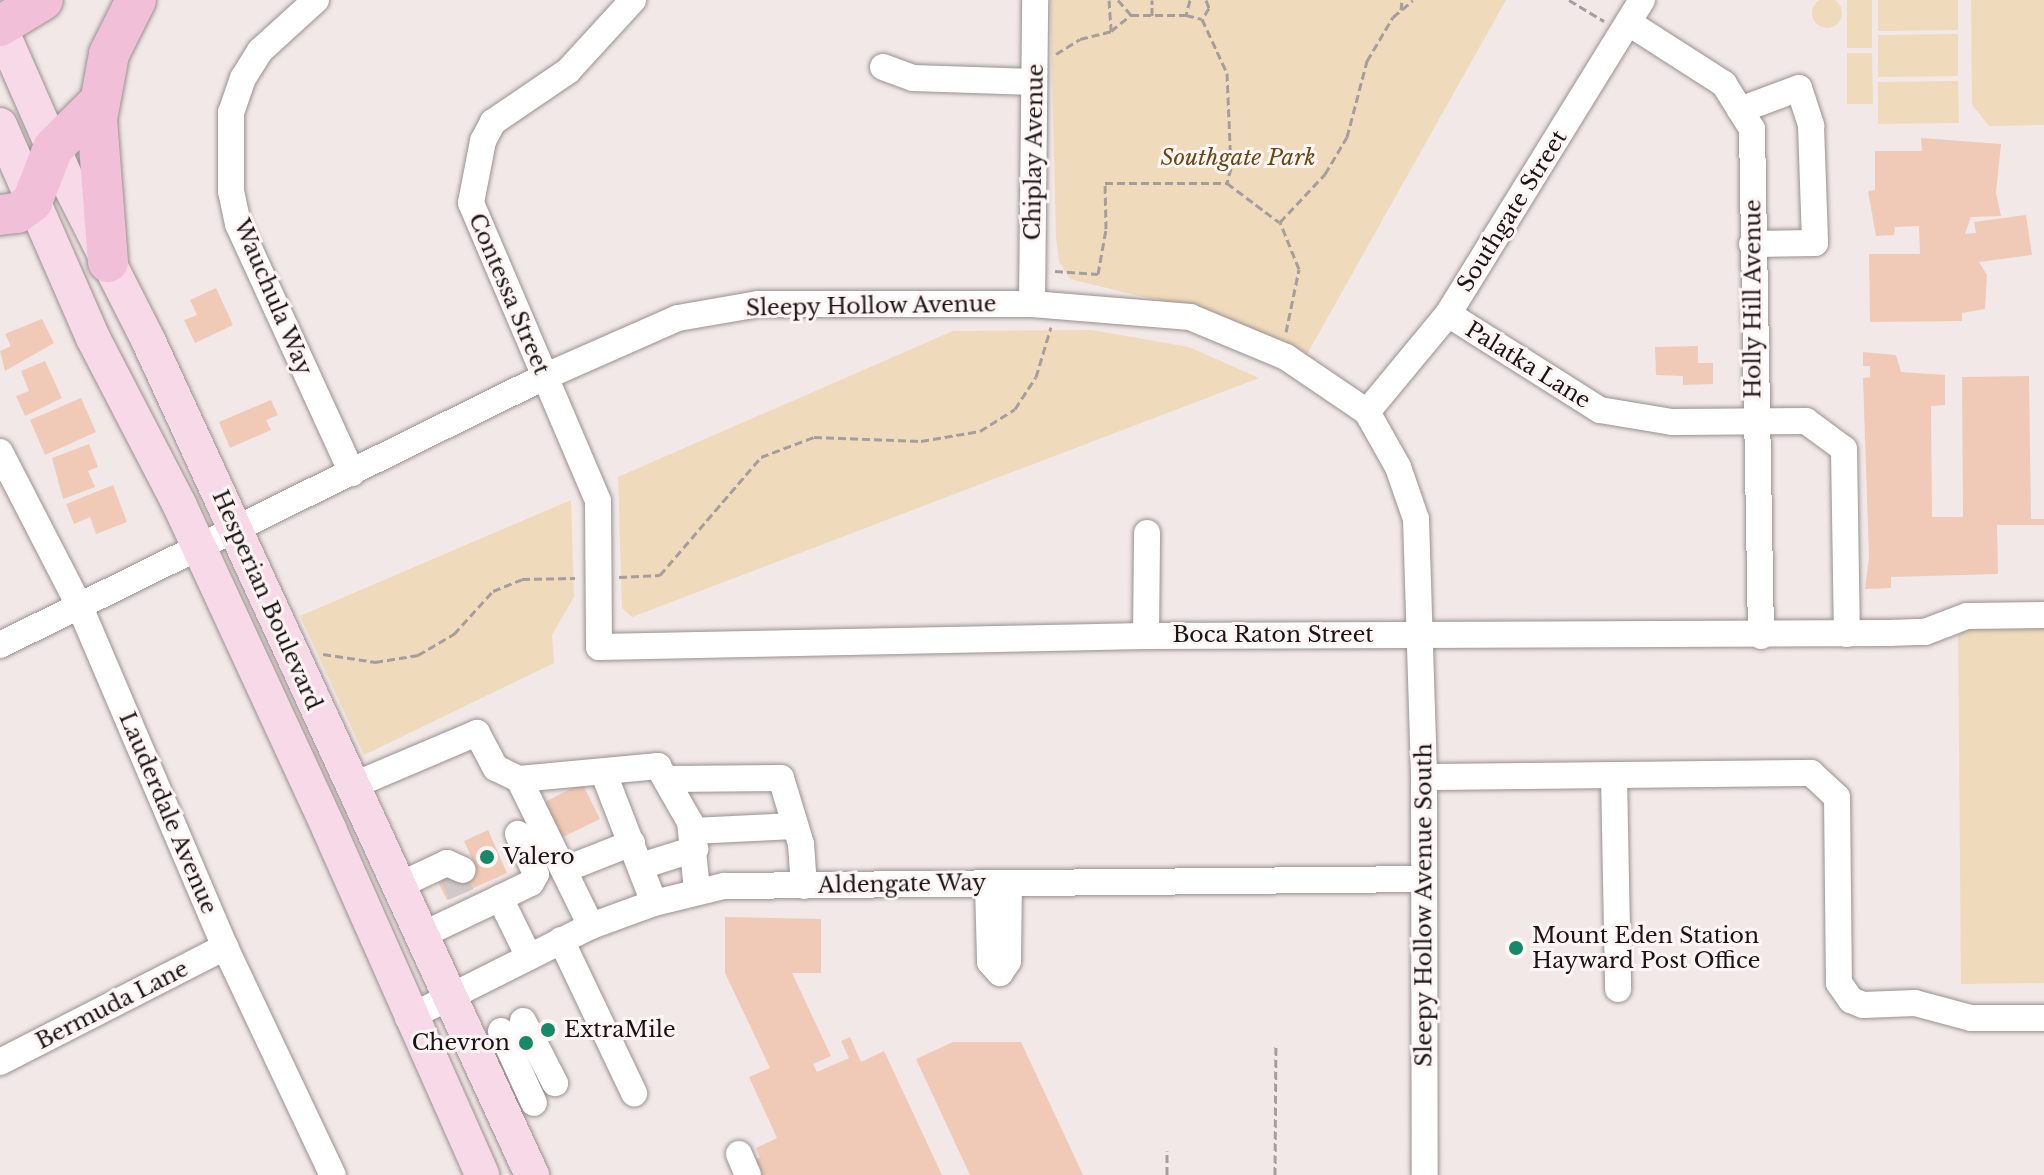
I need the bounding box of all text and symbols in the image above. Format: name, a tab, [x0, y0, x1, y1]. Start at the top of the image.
street label: Chiplay Avenue	[1019, 63, 1049, 241]
street label: Southgate Street	[1452, 125, 1572, 297]
park label: Southgate Park	[1161, 145, 1315, 171]
street label: Holly Hill Avenue	[1740, 199, 1766, 399]
street label: Contessa Street	[463, 209, 555, 379]
street label: Wauchula Way	[228, 215, 318, 379]
street label: Sleepy Hollow Avenue	[744, 291, 998, 321]
street label: Palatka Lane	[1461, 316, 1595, 414]
street label: Hesperian Boulevard	[207, 486, 327, 714]
street label: Boca Raton Street	[1172, 622, 1374, 648]
street label: Lauderdale Avenue	[113, 708, 223, 918]
street label: Sleepy Hollow Avenue South	[1411, 742, 1437, 1068]
place label: Valero	[503, 844, 575, 870]
marker: Valero	[478, 848, 496, 866]
street label: Aldengate Way	[817, 869, 987, 899]
place label: Mount Eden Station Hayward Post Office	[1532, 922, 1760, 974]
marker: Mount Eden Station Hayward Post Office	[1507, 939, 1525, 957]
street label: Bermuda Lane	[31, 955, 193, 1055]
place label: ExtraMile	[564, 1017, 676, 1043]
marker: ExtraMile	[539, 1021, 557, 1039]
place label: Chevron	[412, 1030, 510, 1056]
marker: Chevron	[517, 1034, 535, 1052]

